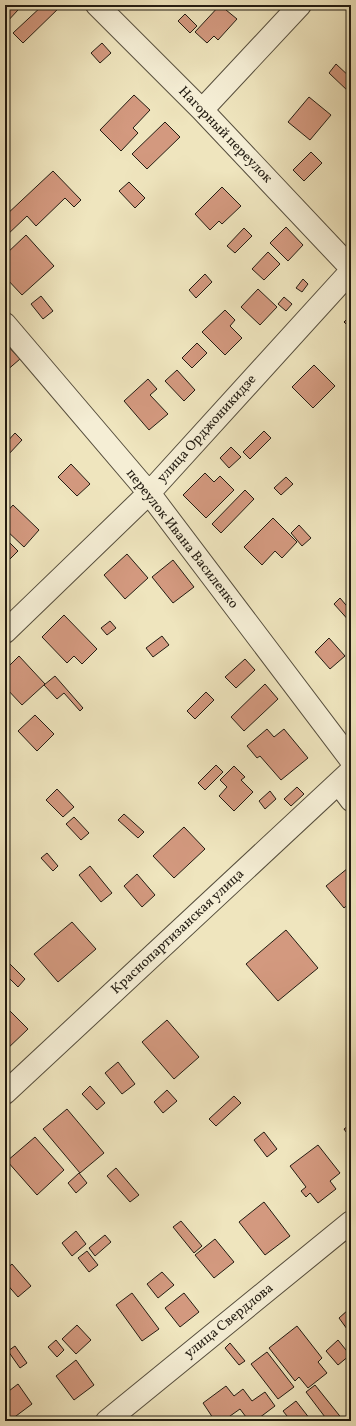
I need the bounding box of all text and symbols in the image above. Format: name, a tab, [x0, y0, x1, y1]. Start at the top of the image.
street label: Нагорный переулок	[174, 82, 277, 188]
street label: улица Орджоникидзе	[153, 370, 261, 487]
street label: переулок Ивана Василенко	[121, 465, 243, 613]
street label: Краснопартизанская улица	[107, 865, 249, 999]
street label: улица Свердлова	[180, 1279, 278, 1363]

